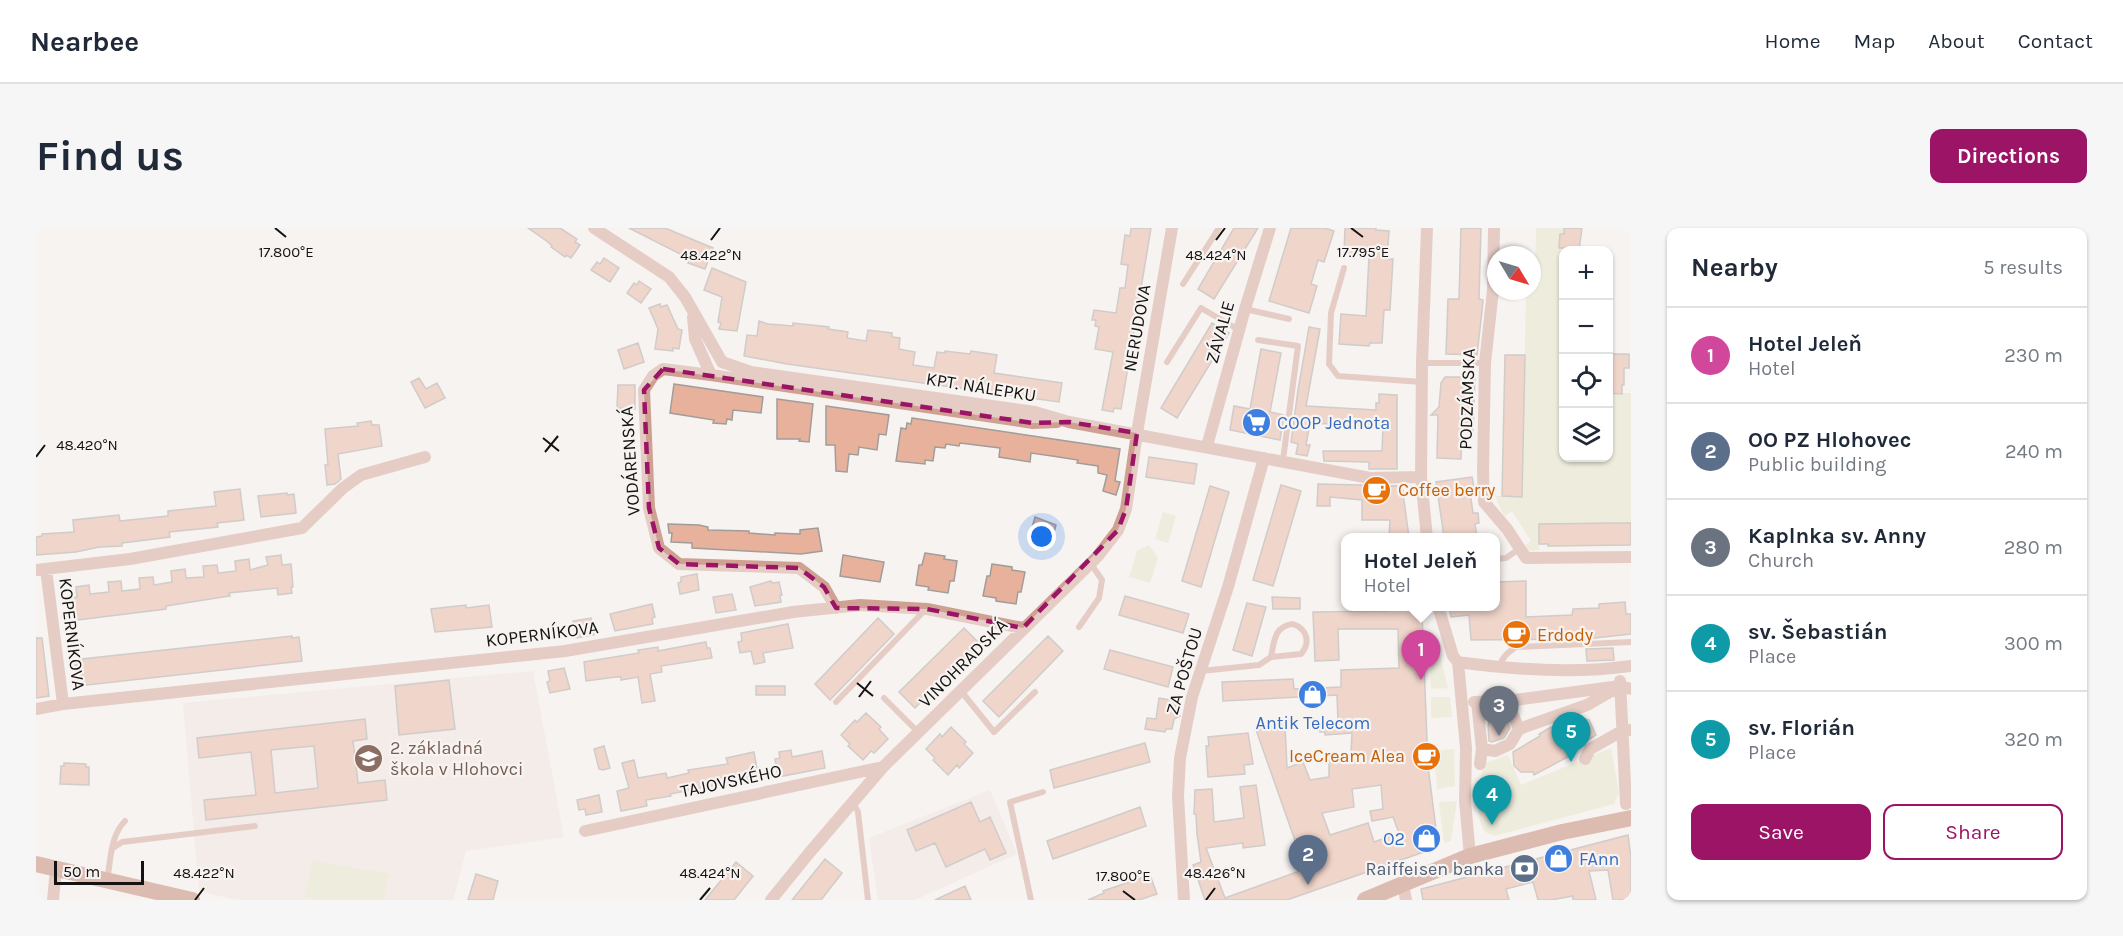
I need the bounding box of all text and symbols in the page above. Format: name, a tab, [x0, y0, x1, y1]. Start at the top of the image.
text: Nearbee	[30, 25, 139, 58]
text: Home	[1765, 29, 1821, 53]
text: Map	[1854, 29, 1895, 53]
text: About	[1928, 29, 1985, 53]
text: Contact	[2018, 29, 2093, 53]
button: Directions	[1930, 129, 2087, 183]
text: Find us	[36, 131, 184, 181]
text: 17.800°E	[258, 243, 314, 261]
text: 17.795°E	[1337, 243, 1389, 261]
text: 48.422°N	[680, 246, 742, 264]
text: 48.424°N	[1185, 246, 1247, 264]
north arrow	[1487, 246, 1541, 300]
map controls	[1559, 246, 1613, 462]
button: +	[1559, 246, 1613, 300]
text: Nearby	[1691, 252, 1778, 283]
text: 5 results	[1983, 256, 2063, 279]
street label: NERUDOVA	[1118, 283, 1156, 373]
street label: ZÁVALIE	[1200, 298, 1239, 366]
button: −	[1559, 300, 1613, 354]
text: Hotel Jeleň	[1748, 331, 1862, 357]
text: 1	[1707, 344, 1714, 367]
text: 230 m	[2004, 344, 2063, 367]
street label: PODZÁMSKA	[1453, 348, 1480, 450]
button: locate	[1559, 354, 1613, 408]
text: Hotel	[1748, 357, 1796, 380]
street label: KPT. NÁLEPKU	[924, 366, 1038, 407]
street label: VODÁRENSKÁ	[614, 406, 645, 516]
supermarket icon: COOP Jednota	[1240, 407, 1272, 439]
button: layers	[1559, 408, 1613, 462]
place label: COOP Jednota	[1277, 412, 1390, 434]
text: OO PZ Hlohovec	[1748, 427, 1911, 453]
text: 48.420°N	[56, 436, 118, 454]
text: 2	[1704, 440, 1717, 463]
text: 240 m	[2005, 440, 2063, 463]
text: Public building	[1748, 453, 1886, 476]
cafe icon: Coffee berry	[1361, 474, 1393, 506]
place label: Coffee berry	[1398, 479, 1496, 501]
your location	[1027, 522, 1056, 551]
text: Kaplnka sv. Anny	[1748, 523, 1926, 549]
popup	[1341, 533, 1500, 611]
text: 3	[1704, 536, 1717, 559]
text: 280 m	[2004, 536, 2063, 559]
text: Hotel Jeleň	[1363, 548, 1478, 574]
text: Church	[1748, 549, 1814, 572]
text: Hotel	[1363, 574, 1411, 597]
street label: KOPERNÍKOVA	[54, 576, 91, 692]
street label: VINOHRADSKÁ	[913, 613, 1012, 712]
street label: KOPERNÍKOVA	[484, 615, 600, 652]
cafe icon: Erdody	[1500, 619, 1532, 651]
text: sv. Šebastián	[1748, 619, 1887, 645]
place label: Erdody	[1537, 624, 1594, 646]
street label: ZA POŠTOU	[1161, 625, 1207, 717]
pin: 1	[1402, 630, 1440, 680]
text: 4	[1705, 632, 1716, 655]
text: 300 m	[2004, 632, 2063, 655]
text: Place	[1748, 645, 1796, 668]
shop icon: Antik Telecom	[1297, 678, 1329, 710]
pin: 3	[1480, 686, 1518, 736]
place label: Antik Telecom	[1256, 712, 1370, 734]
pin: 5	[1552, 712, 1591, 762]
text: sv. Florián	[1748, 715, 1855, 741]
text: 5	[1705, 728, 1716, 751]
text: 320 m	[2004, 728, 2063, 751]
place label: 2. základná škola v Hlohovci	[390, 737, 523, 780]
cafe icon: IceCream Alea	[1410, 740, 1442, 772]
text: Place	[1748, 741, 1796, 764]
school or university icon: 2. základná škola v Hlohovci	[353, 742, 385, 774]
place label: IceCream Alea	[1289, 745, 1405, 767]
street label: TAJOVSKÉHO	[678, 759, 784, 802]
pin: 4	[1472, 776, 1512, 825]
button: Save	[1691, 804, 1871, 860]
button: Share	[1883, 804, 2063, 860]
shop icon: O2	[1410, 823, 1442, 855]
place label: O2	[1383, 828, 1405, 850]
pin: 2	[1288, 836, 1328, 885]
shop icon: FAnn	[1542, 843, 1574, 875]
place label: FAnn	[1579, 848, 1619, 870]
bank icon: Raiffeisen banka	[1509, 853, 1541, 885]
scale bar	[54, 858, 144, 886]
place label: Raiffeisen banka	[1365, 858, 1504, 880]
text: 50 m	[63, 862, 100, 881]
text: 48.422°N	[173, 864, 235, 882]
text: 48.424°N	[679, 864, 741, 882]
text: 48.426°N	[1184, 864, 1246, 882]
text: 17.800°E	[1095, 867, 1151, 885]

